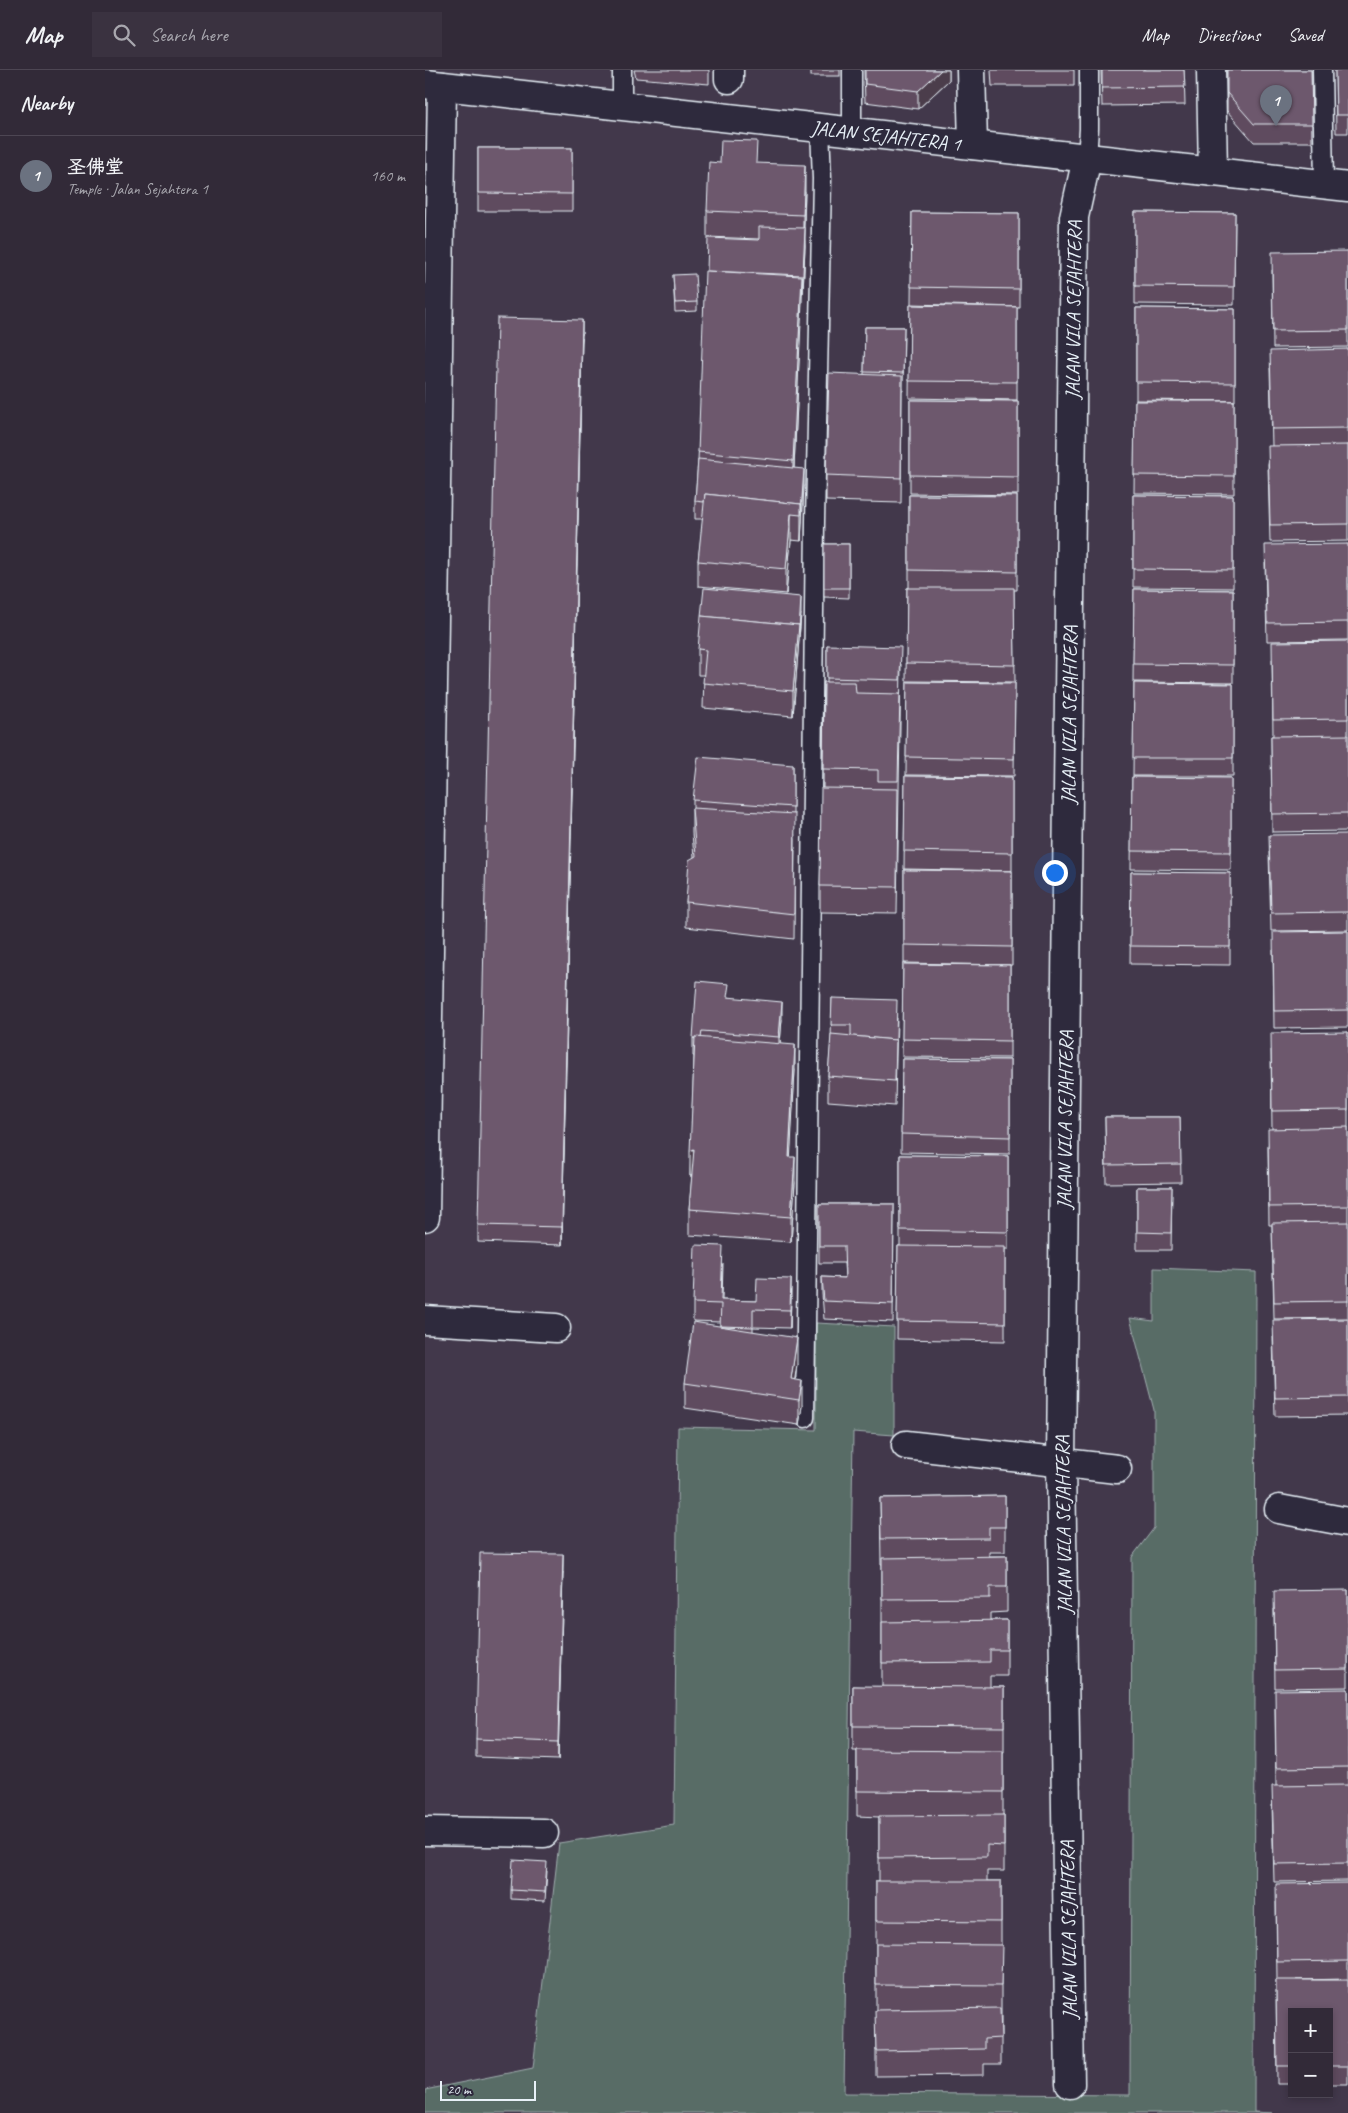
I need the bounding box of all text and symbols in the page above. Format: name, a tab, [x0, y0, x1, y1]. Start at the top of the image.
search box	[92, 12, 442, 57]
text: Map	[25, 20, 62, 50]
icon: search	[110, 21, 138, 49]
text: Search here	[150, 23, 228, 47]
text: Map	[1142, 24, 1169, 46]
text: Directions	[1197, 24, 1260, 46]
text: Saved	[1288, 24, 1323, 46]
pin: 1	[1260, 85, 1292, 126]
text: Nearby	[20, 90, 73, 116]
street label: JALAN SEJAHTERA 1	[809, 115, 963, 157]
text: 圣佛堂	[67, 155, 124, 179]
text: 1	[32, 166, 40, 186]
text: 160 m	[371, 166, 405, 186]
text: Temple · Jalan Sejahtera 1	[67, 179, 208, 199]
street label: JALAN VILA SEJAHTERA	[1060, 220, 1087, 401]
street label: JALAN VILA SEJAHTERA	[1056, 625, 1083, 806]
your location	[1042, 860, 1068, 886]
street label: JALAN VILA SEJAHTERA	[1052, 1030, 1079, 1211]
street label: JALAN VILA SEJAHTERA	[1049, 1434, 1078, 1616]
street label: JALAN VILA SEJAHTERA	[1054, 1839, 1083, 2021]
map controls	[1288, 2008, 1333, 2098]
button: +	[1288, 2008, 1333, 2053]
button: −	[1288, 2053, 1333, 2098]
scale bar	[440, 2078, 536, 2101]
text: 20 m	[447, 2081, 471, 2098]

